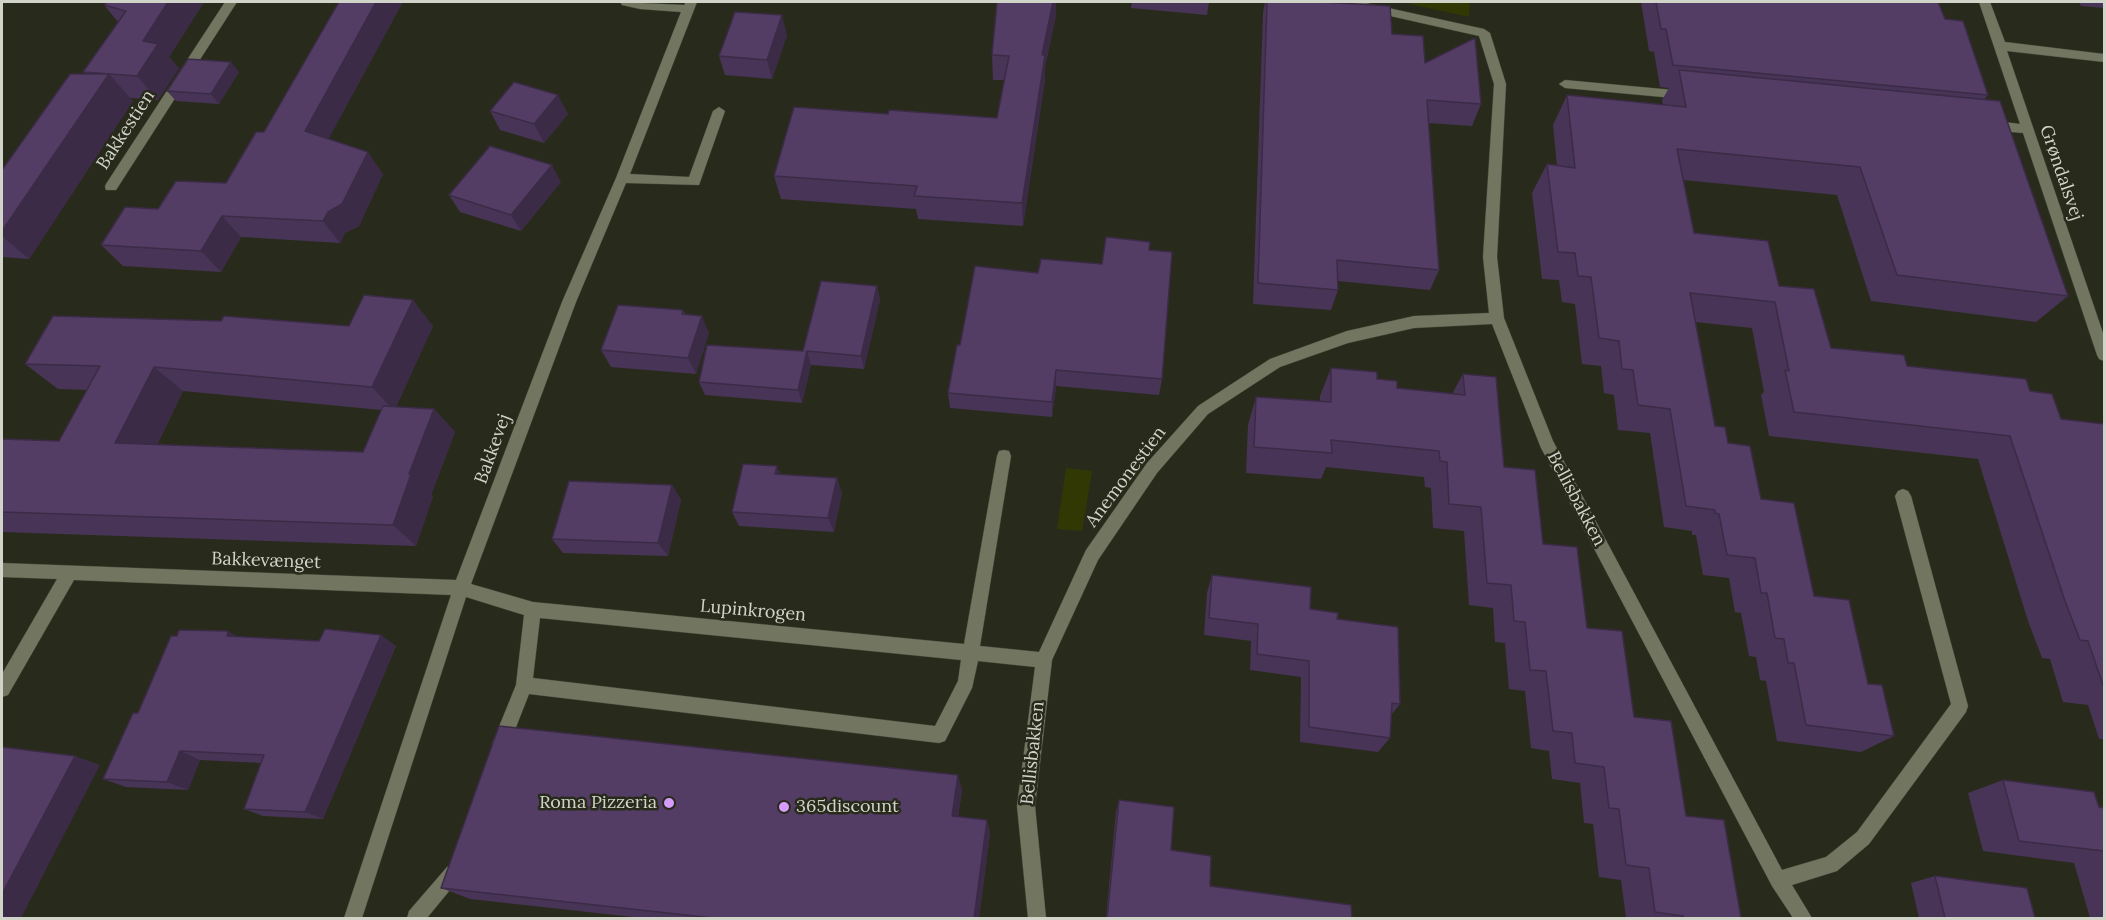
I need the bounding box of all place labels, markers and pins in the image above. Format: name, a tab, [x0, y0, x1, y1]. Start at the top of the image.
place label: Roma Pizzeria	[539, 792, 657, 814]
marker: Roma Pizzeria	[662, 796, 676, 810]
place label: 365discount	[796, 796, 899, 818]
marker: 365discount	[777, 800, 791, 814]

